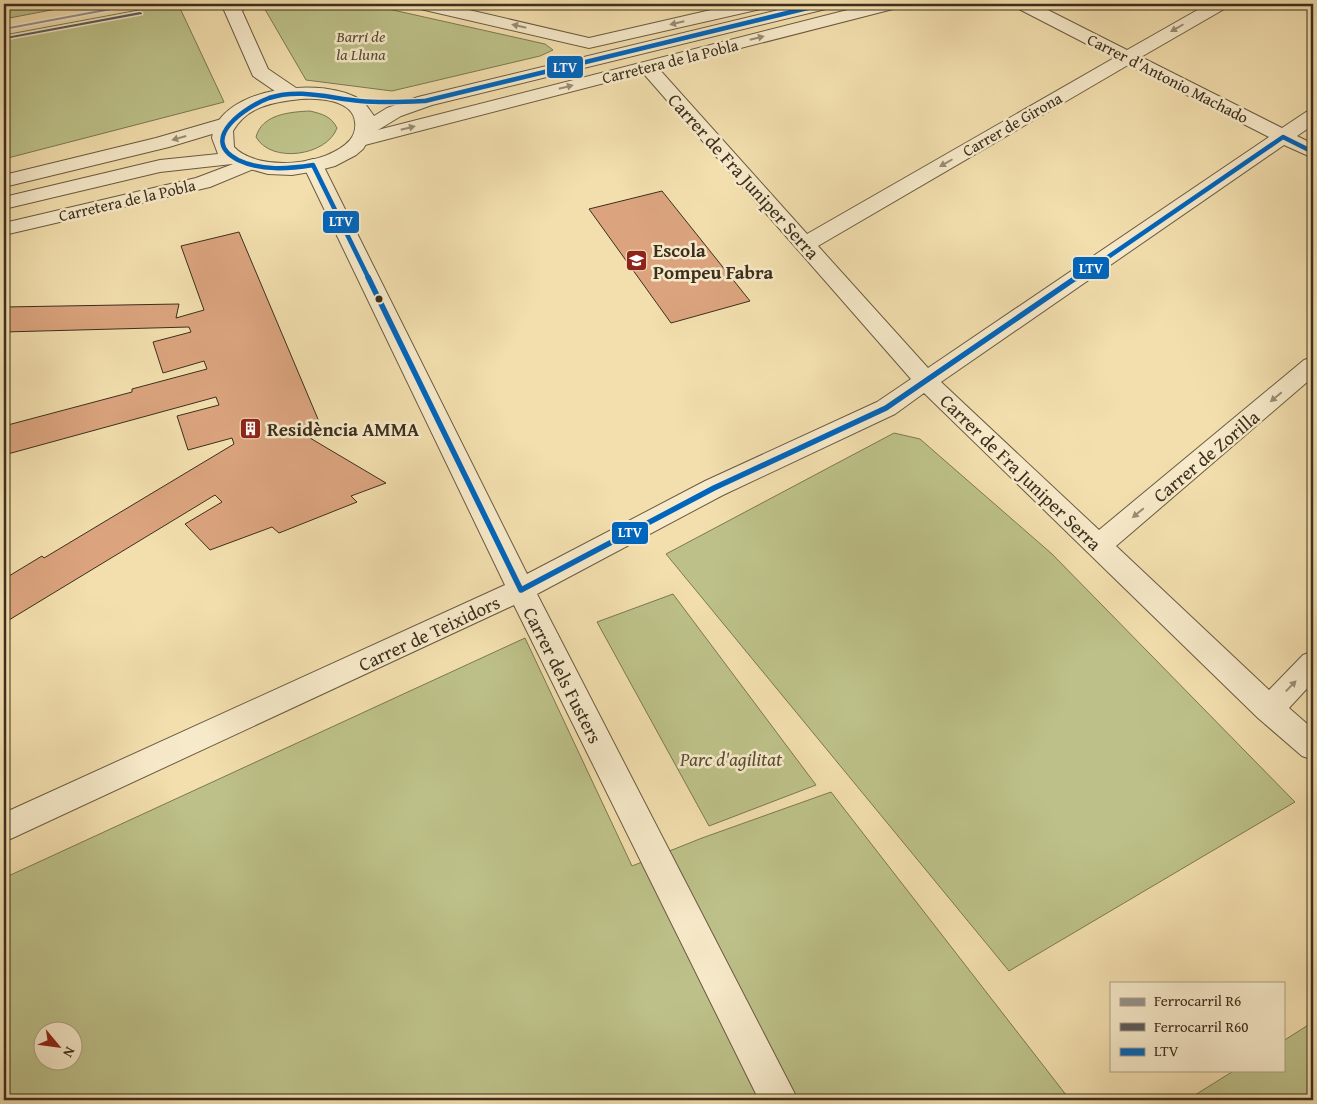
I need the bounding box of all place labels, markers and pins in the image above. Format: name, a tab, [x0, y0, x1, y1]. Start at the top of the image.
place label: Escola Pompeu Fabra	[653, 236, 773, 286]
school or university icon: Escola Pompeu Fabra	[625, 249, 649, 273]
unlabelled marker	[374, 294, 384, 304]
place label: Residència AMMA	[267, 415, 419, 443]
building icon: Residència AMMA	[239, 417, 263, 441]

